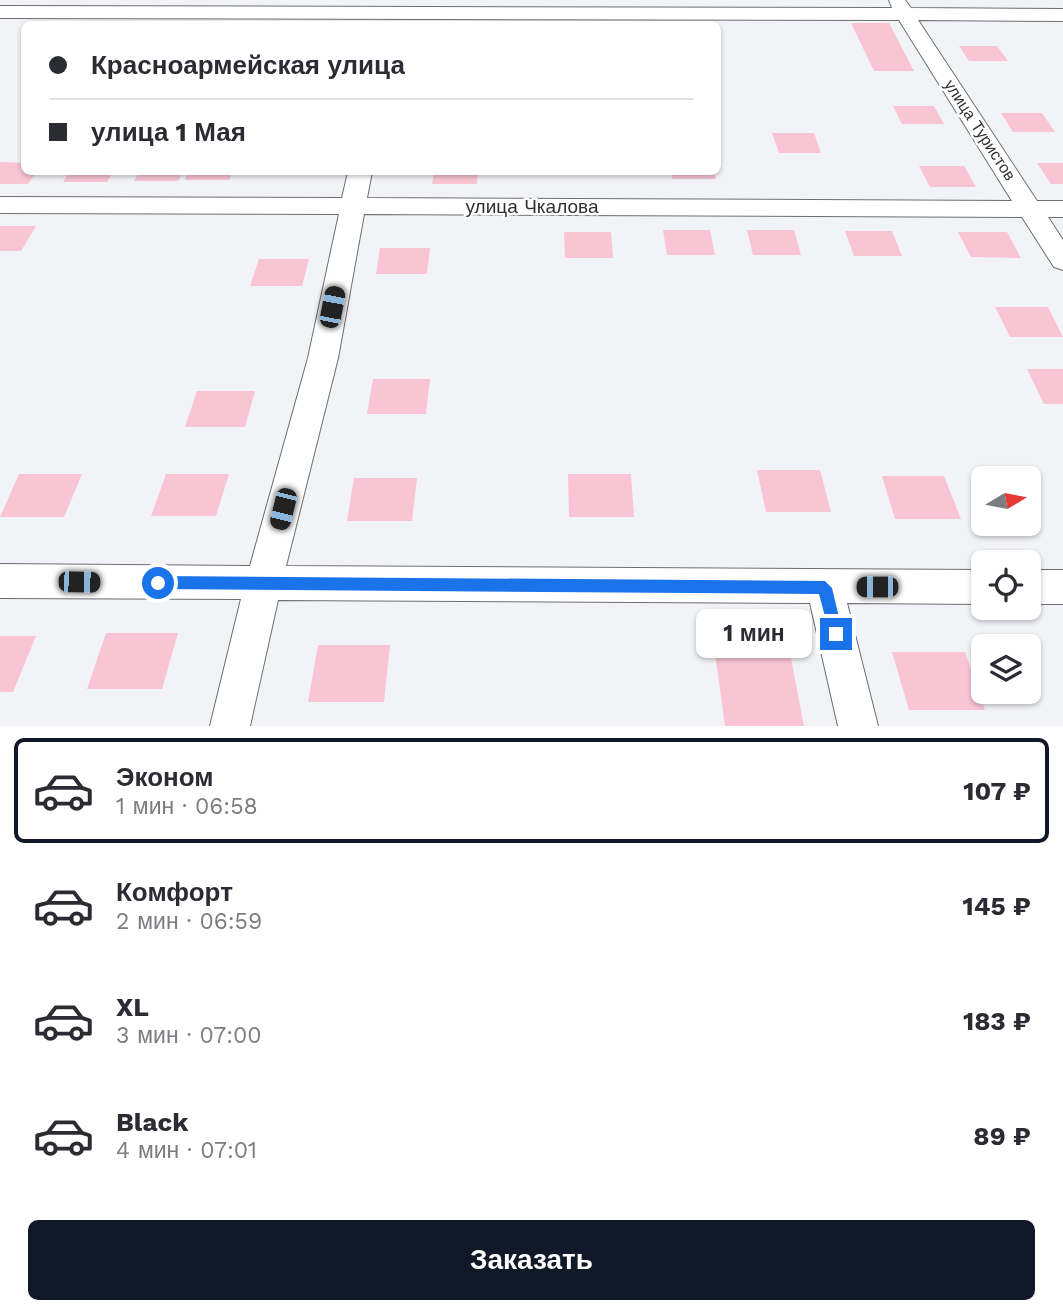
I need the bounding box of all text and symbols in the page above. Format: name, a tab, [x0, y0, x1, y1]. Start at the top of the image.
text: Красноармейская улица	[91, 50, 405, 80]
street label: улица Туристов	[940, 76, 1020, 184]
text: улица 1 Мая	[91, 117, 246, 147]
street label: улица Чкалова	[466, 195, 599, 218]
car	[318, 284, 347, 330]
north arrow	[971, 466, 1041, 536]
map controls	[971, 466, 1041, 704]
car	[268, 486, 299, 532]
button: locate	[971, 550, 1041, 620]
route start	[142, 567, 174, 599]
car	[58, 571, 101, 593]
car	[857, 577, 899, 598]
callout: 1 мин	[696, 610, 812, 658]
route end	[820, 618, 852, 650]
text: 1 мин	[723, 620, 785, 647]
button: layers	[971, 634, 1041, 704]
icon: car	[32, 759, 95, 822]
text: Эконом	[116, 762, 214, 792]
text: 107 ₽	[963, 776, 1031, 806]
text: 1 мин · 06:58	[116, 793, 258, 820]
icon: car	[32, 874, 95, 937]
text: Комфорт	[116, 877, 233, 907]
text: 145 ₽	[963, 891, 1031, 921]
text: 2 мин · 06:59	[116, 908, 262, 935]
icon: car	[32, 989, 95, 1052]
text: XL	[116, 992, 149, 1022]
text: 183 ₽	[963, 1006, 1031, 1036]
text: 3 мин · 07:00	[116, 1022, 262, 1049]
icon: car	[32, 1104, 95, 1167]
text: Black	[116, 1107, 188, 1137]
text: 89 ₽	[973, 1121, 1031, 1151]
text: 4 мин · 07:01	[116, 1137, 257, 1164]
button: Заказать	[28, 1220, 1035, 1300]

